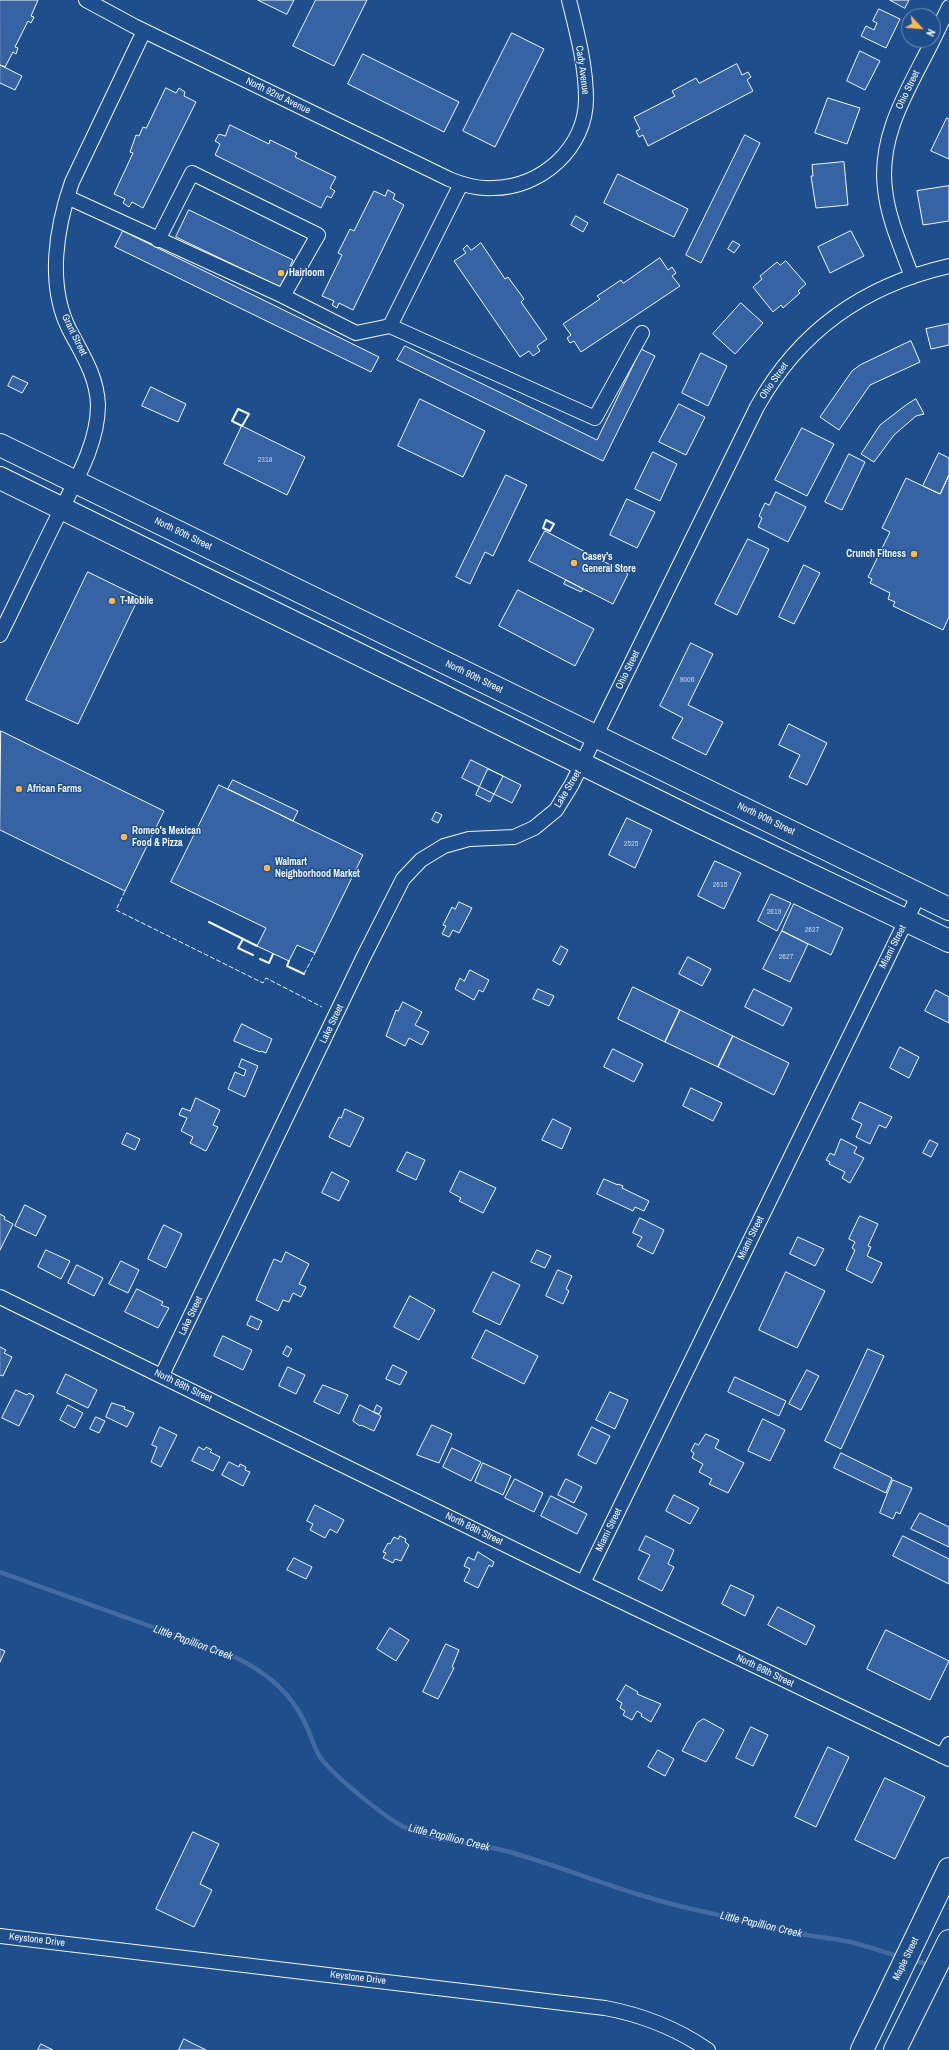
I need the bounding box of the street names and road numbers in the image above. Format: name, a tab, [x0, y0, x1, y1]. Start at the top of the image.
street label: Cady Avenue	[573, 45, 591, 95]
street label: Ohio Street	[893, 69, 923, 111]
street label: North 92nd Avenue	[244, 75, 312, 117]
street label: Grant Street	[59, 312, 89, 358]
street label: Ohio Street	[757, 360, 791, 402]
street label: North 90th Street	[152, 515, 214, 553]
street label: Ohio Street	[613, 649, 643, 691]
street label: North 90th Street	[443, 658, 505, 696]
street label: Lake Street	[552, 768, 584, 810]
street label: North 90th Street	[735, 800, 797, 838]
street label: Miami Street	[877, 923, 909, 971]
street label: Lake Street	[317, 1003, 347, 1045]
street label: Miami Street	[735, 1214, 767, 1262]
street label: Lake Street	[176, 1295, 206, 1337]
street label: North 88th Street	[152, 1367, 214, 1405]
street label: Miami Street	[593, 1506, 625, 1554]
street label: North 88th Street	[443, 1510, 505, 1548]
street label: North 88th Street	[734, 1652, 796, 1690]
street label: Keystone Drive	[8, 1931, 66, 1949]
street label: Maple Street	[890, 1935, 922, 1983]
street label: Keystone Drive	[329, 1969, 387, 1987]

